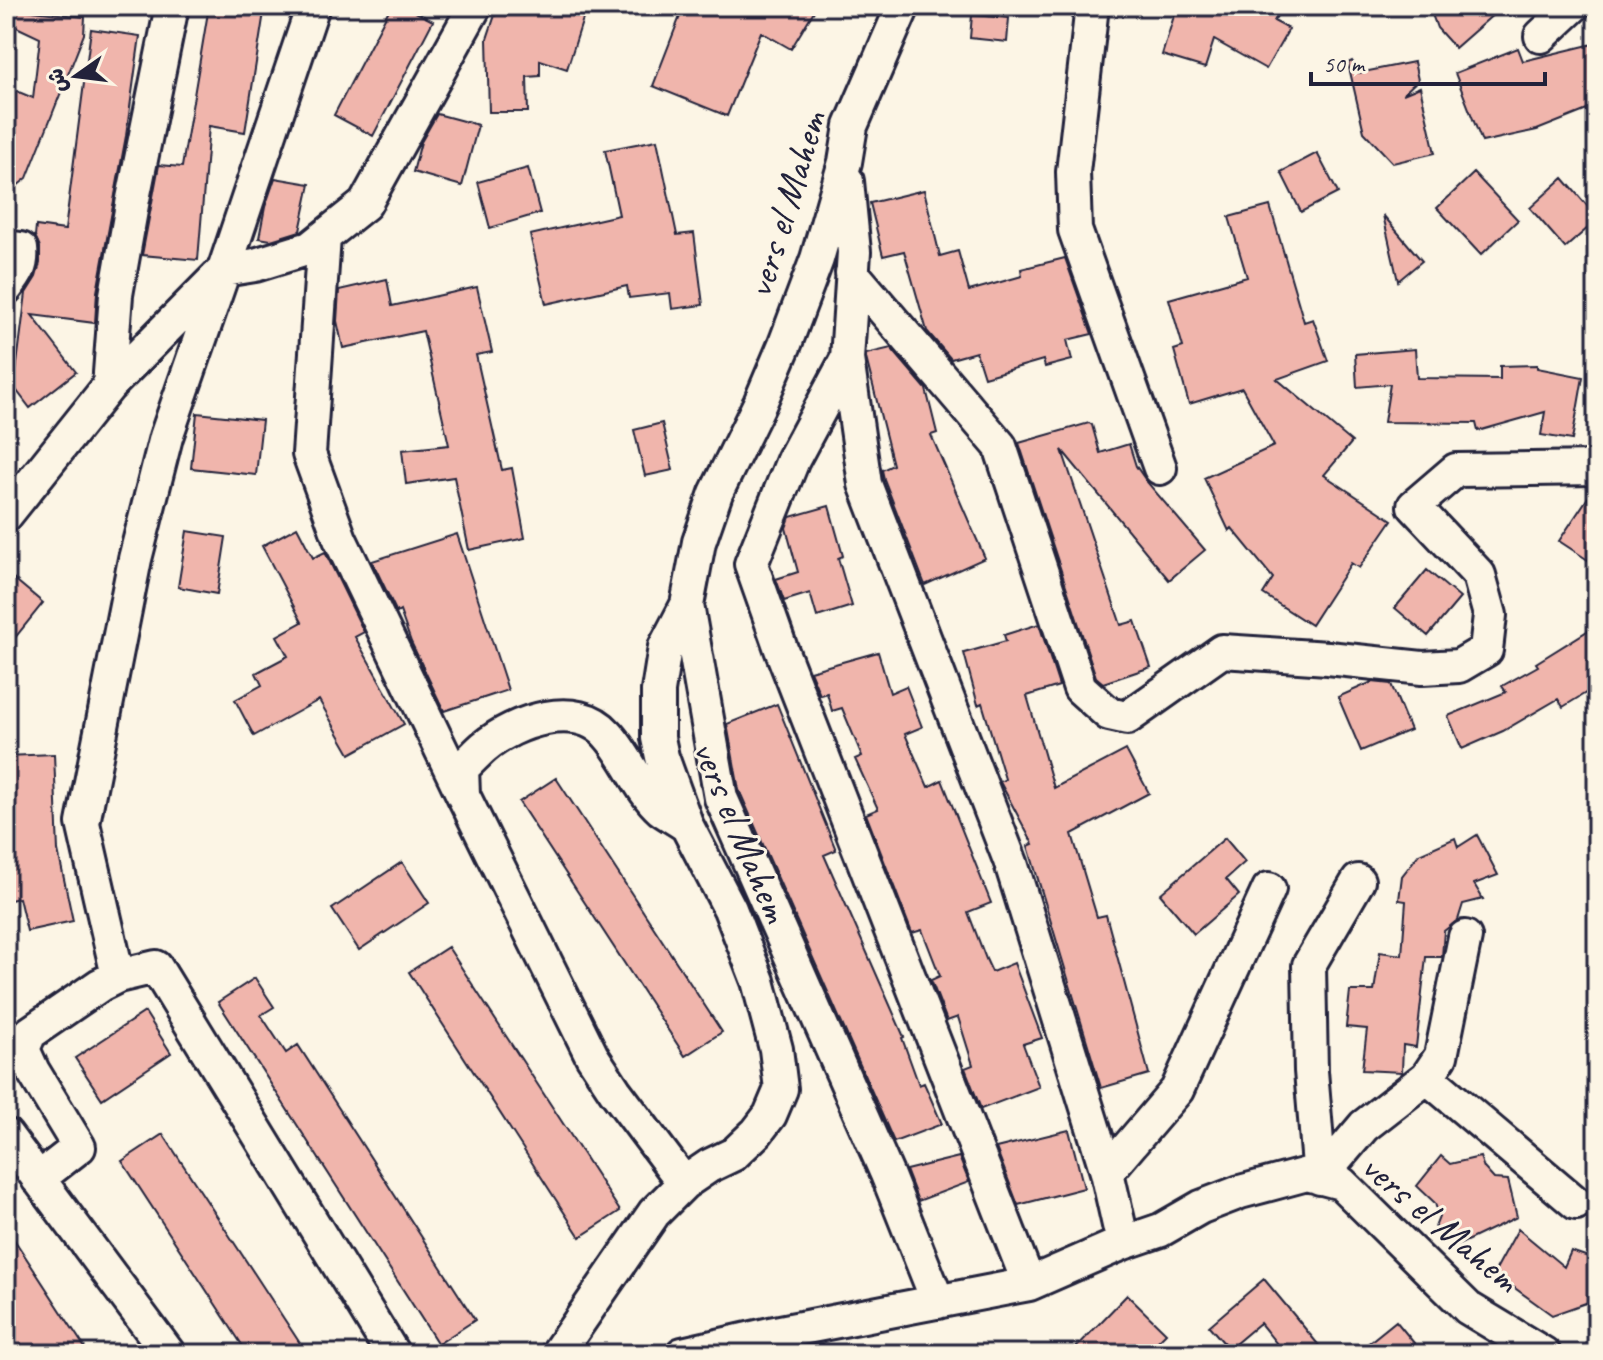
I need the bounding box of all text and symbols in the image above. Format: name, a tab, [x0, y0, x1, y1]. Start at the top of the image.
north arrow	[36, 36, 116, 116]
scale bar	[1311, 36, 1545, 86]
text: 50 m	[1323, 49, 1366, 79]
text: ش	[41, 65, 74, 96]
street label: vers el Mahem	[734, 104, 838, 303]
street label: vers el Mahem	[681, 733, 802, 931]
street label: vers el Mahem	[1351, 1142, 1531, 1305]

